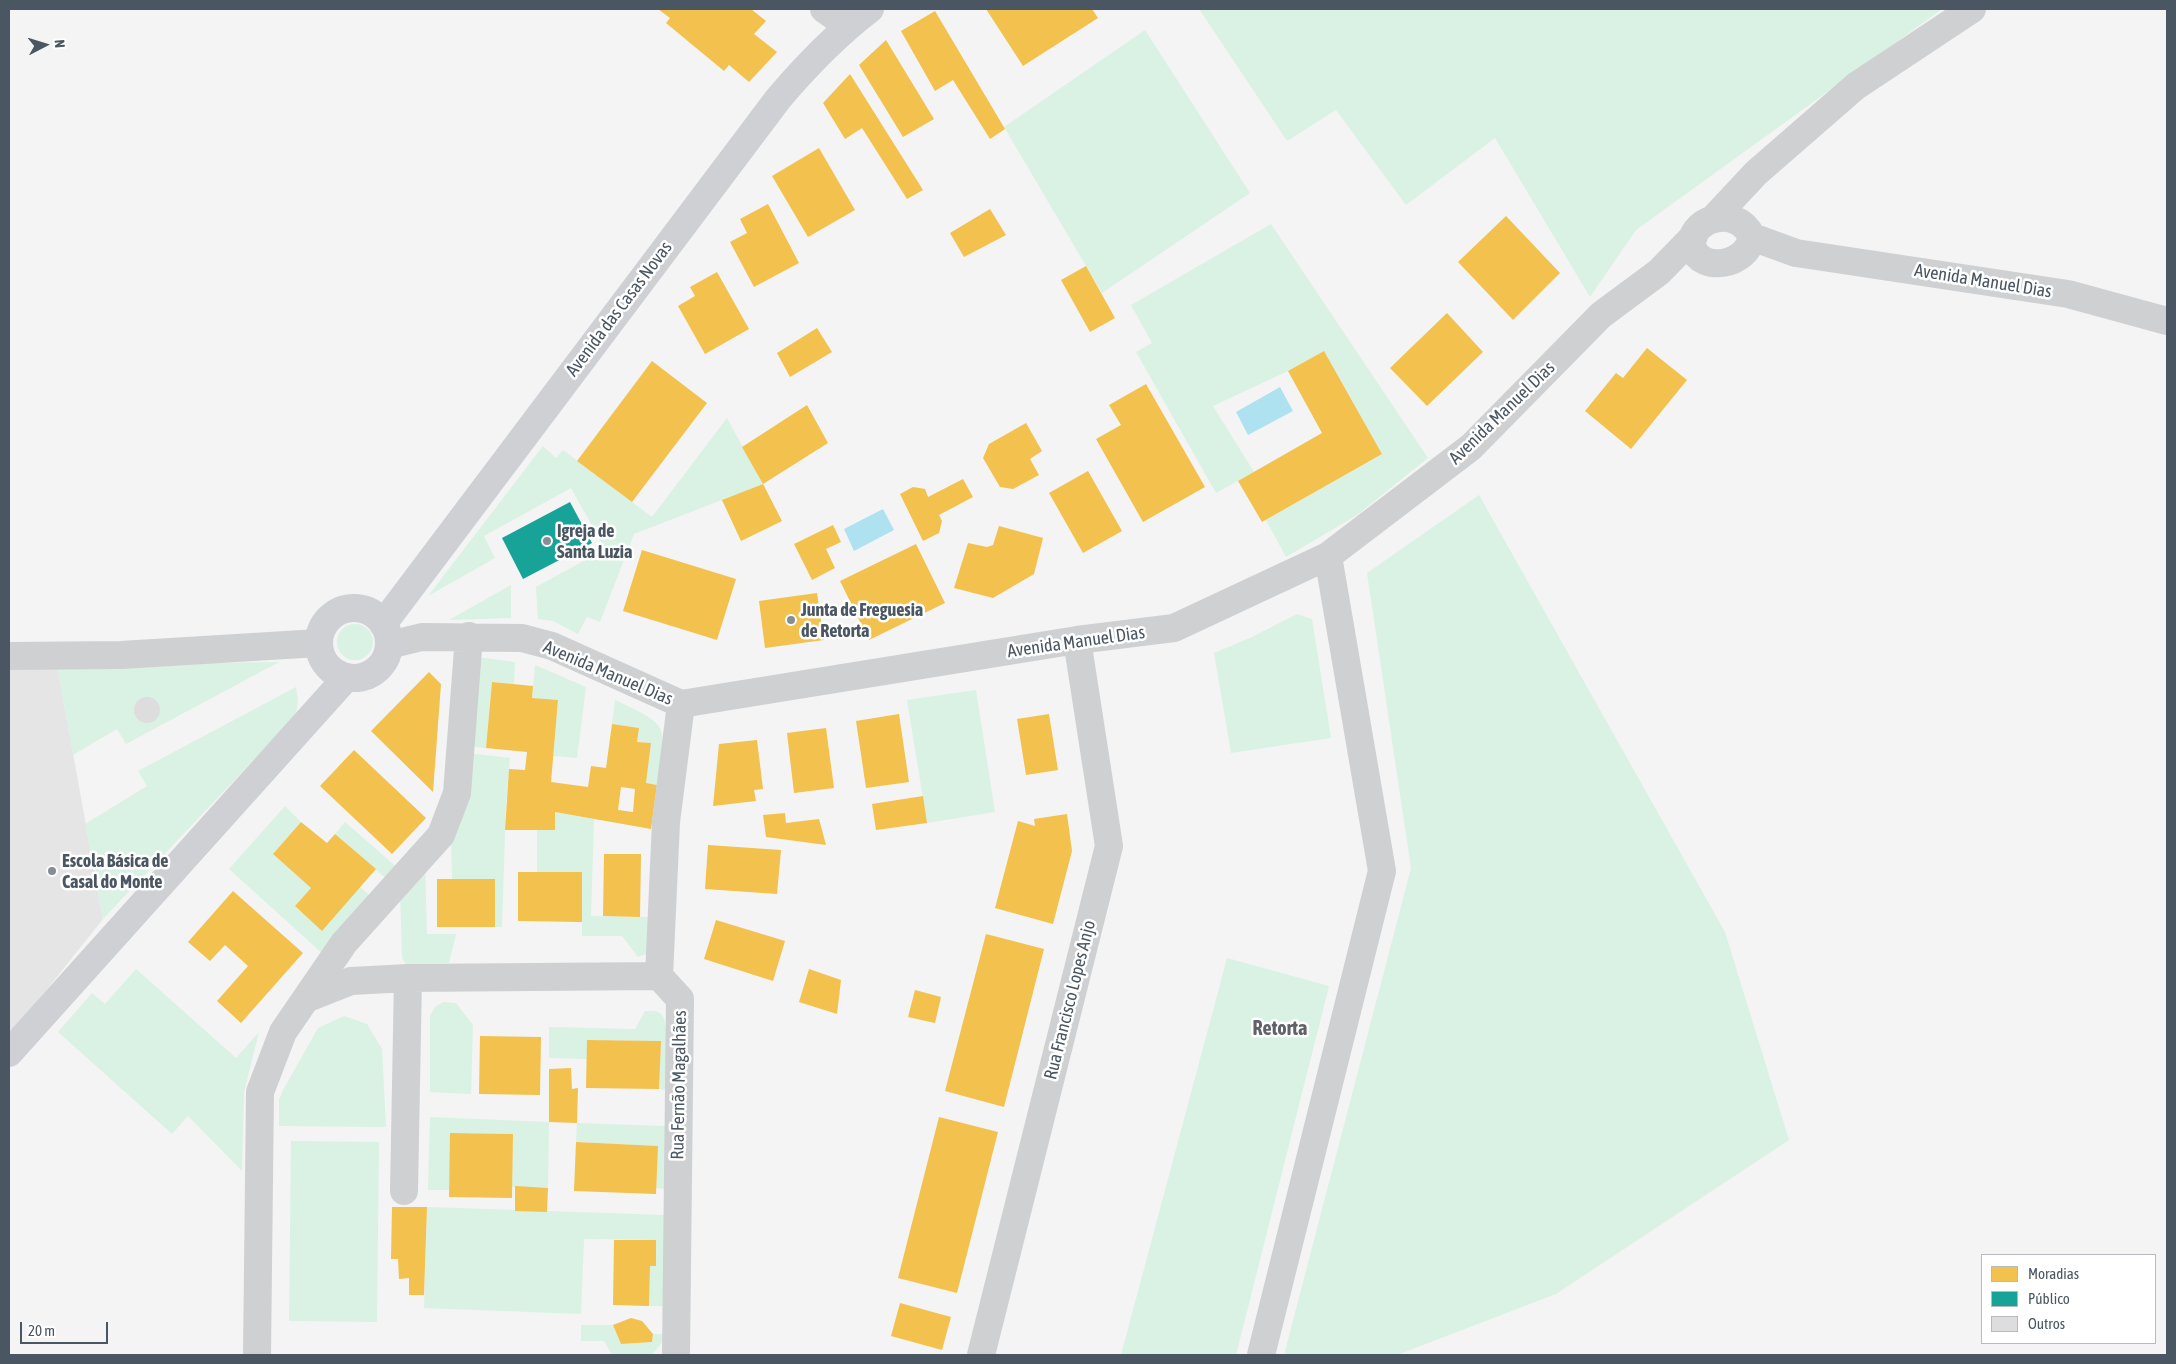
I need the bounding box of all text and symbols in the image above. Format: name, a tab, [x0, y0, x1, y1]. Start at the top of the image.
north arrow	[20, 20, 70, 70]
text: N	[52, 39, 68, 48]
street label: Avenida das Casas Novas	[561, 237, 677, 381]
street label: Avenida Manuel Dias	[1913, 259, 2053, 303]
street label: Avenida Manuel Dias	[1445, 357, 1559, 469]
place label: Igreja de Santa Luzia	[557, 520, 632, 562]
marker: Igreja de Santa Luzia	[541, 535, 553, 547]
place label: Junta de Freguesia de Retorta	[801, 599, 923, 642]
marker: Junta de Freguesia de Retorta	[785, 614, 797, 626]
street label: Avenida Manuel Dias	[1006, 622, 1146, 662]
street label: Avenida Manuel Dias	[540, 636, 676, 710]
place label: Escola Básica de Casal do Monte	[62, 850, 168, 892]
marker: Escola Básica de Casal do Monte	[46, 865, 58, 877]
street label: Rua Francisco Lopes Anjo	[1040, 918, 1100, 1082]
street label: Rua Fernão Magalhães	[667, 1010, 691, 1160]
district label: Retorta	[1253, 1017, 1307, 1041]
legend	[1981, 1254, 2156, 1344]
text: Moradias	[2028, 1265, 2079, 1282]
text: Público	[2028, 1290, 2070, 1307]
scale bar	[22, 1312, 110, 1344]
text: Outros	[2028, 1315, 2065, 1332]
text: 20 m	[28, 1322, 55, 1339]

